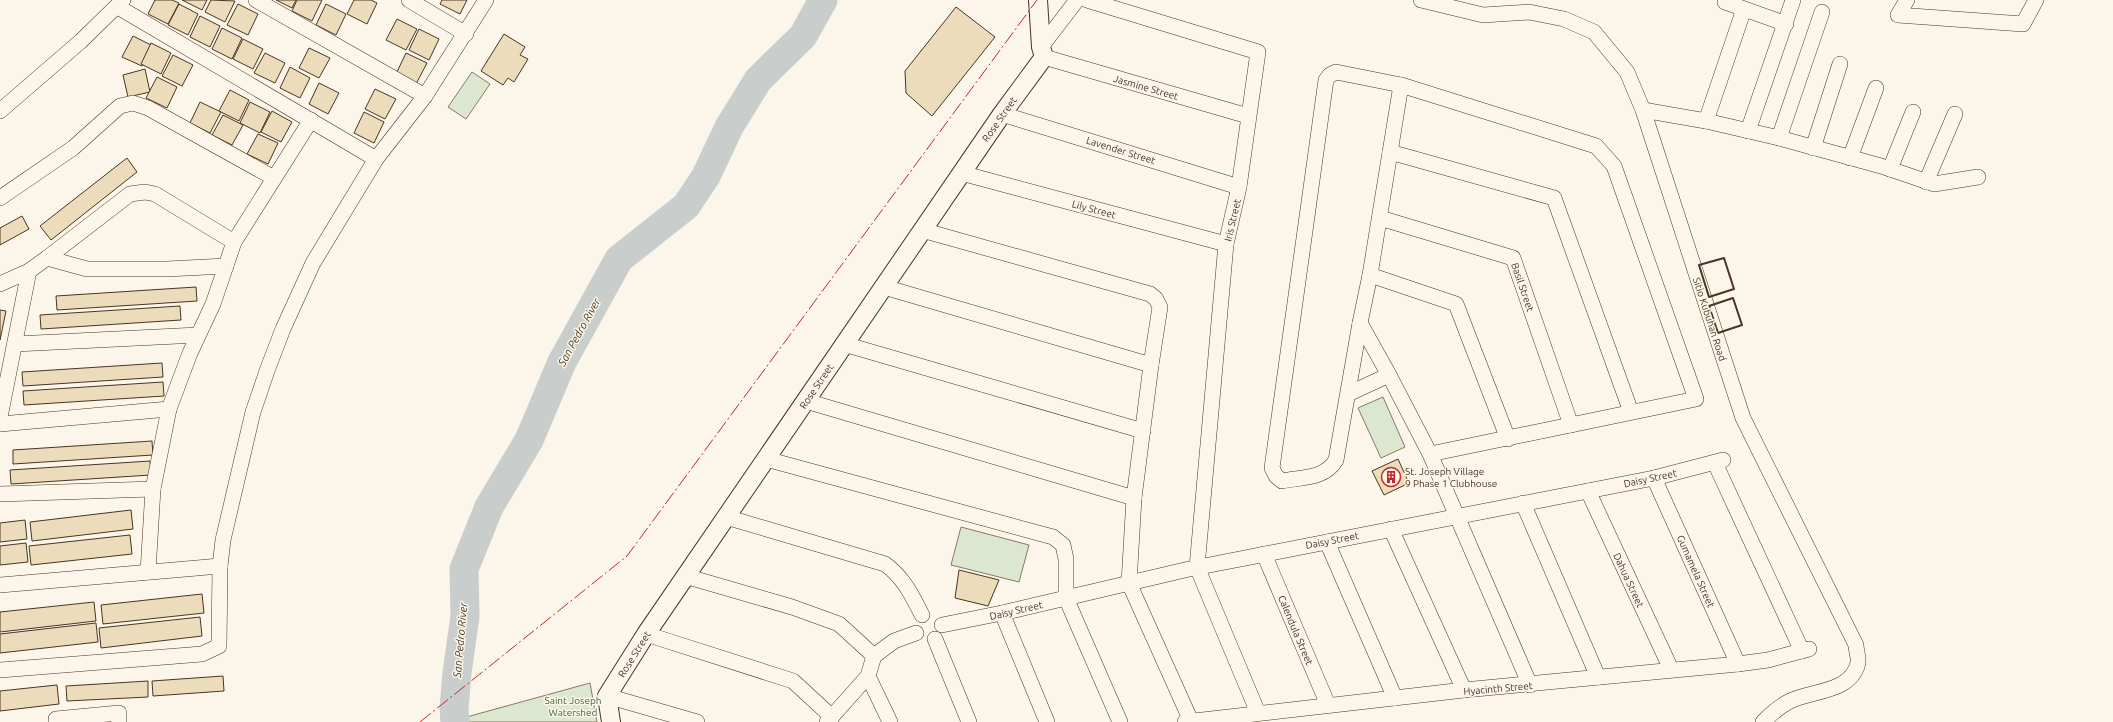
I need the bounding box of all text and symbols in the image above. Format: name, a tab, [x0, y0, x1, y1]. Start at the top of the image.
street label: Jasmine Street	[1112, 73, 1180, 102]
street label: Rose Street	[980, 95, 1019, 144]
street label: Lavender Street	[1085, 135, 1157, 166]
street label: Lily Street	[1071, 198, 1117, 221]
street label: Iris Street	[1222, 198, 1243, 242]
street label: Basil Street	[1509, 261, 1536, 313]
street label: Sitio Kubuhan Road	[1691, 276, 1728, 363]
water label: San Pedro River	[555, 295, 603, 369]
street label: Rose Street	[797, 362, 836, 411]
building icon: St. Joseph Village 9 Phase 1 Clubhouse	[1380, 466, 1402, 488]
place label: St. Joseph Village 9 Phase 1 Clubhouse	[1405, 466, 1497, 489]
street label: Daisy Street	[1623, 467, 1678, 489]
street label: Daisy Street	[1305, 530, 1360, 551]
street label: Gumamela Street	[1675, 533, 1717, 609]
street label: Dahua Street	[1611, 551, 1646, 609]
street label: Calendula Street	[1276, 594, 1315, 667]
street label: Daisy Street	[989, 599, 1044, 622]
water label: San Pedro River	[451, 601, 469, 679]
street label: Rose Street	[616, 629, 653, 679]
street label: Hyacinth Street	[1463, 680, 1533, 697]
park label: Saint Joseph Watershed	[545, 695, 601, 718]

